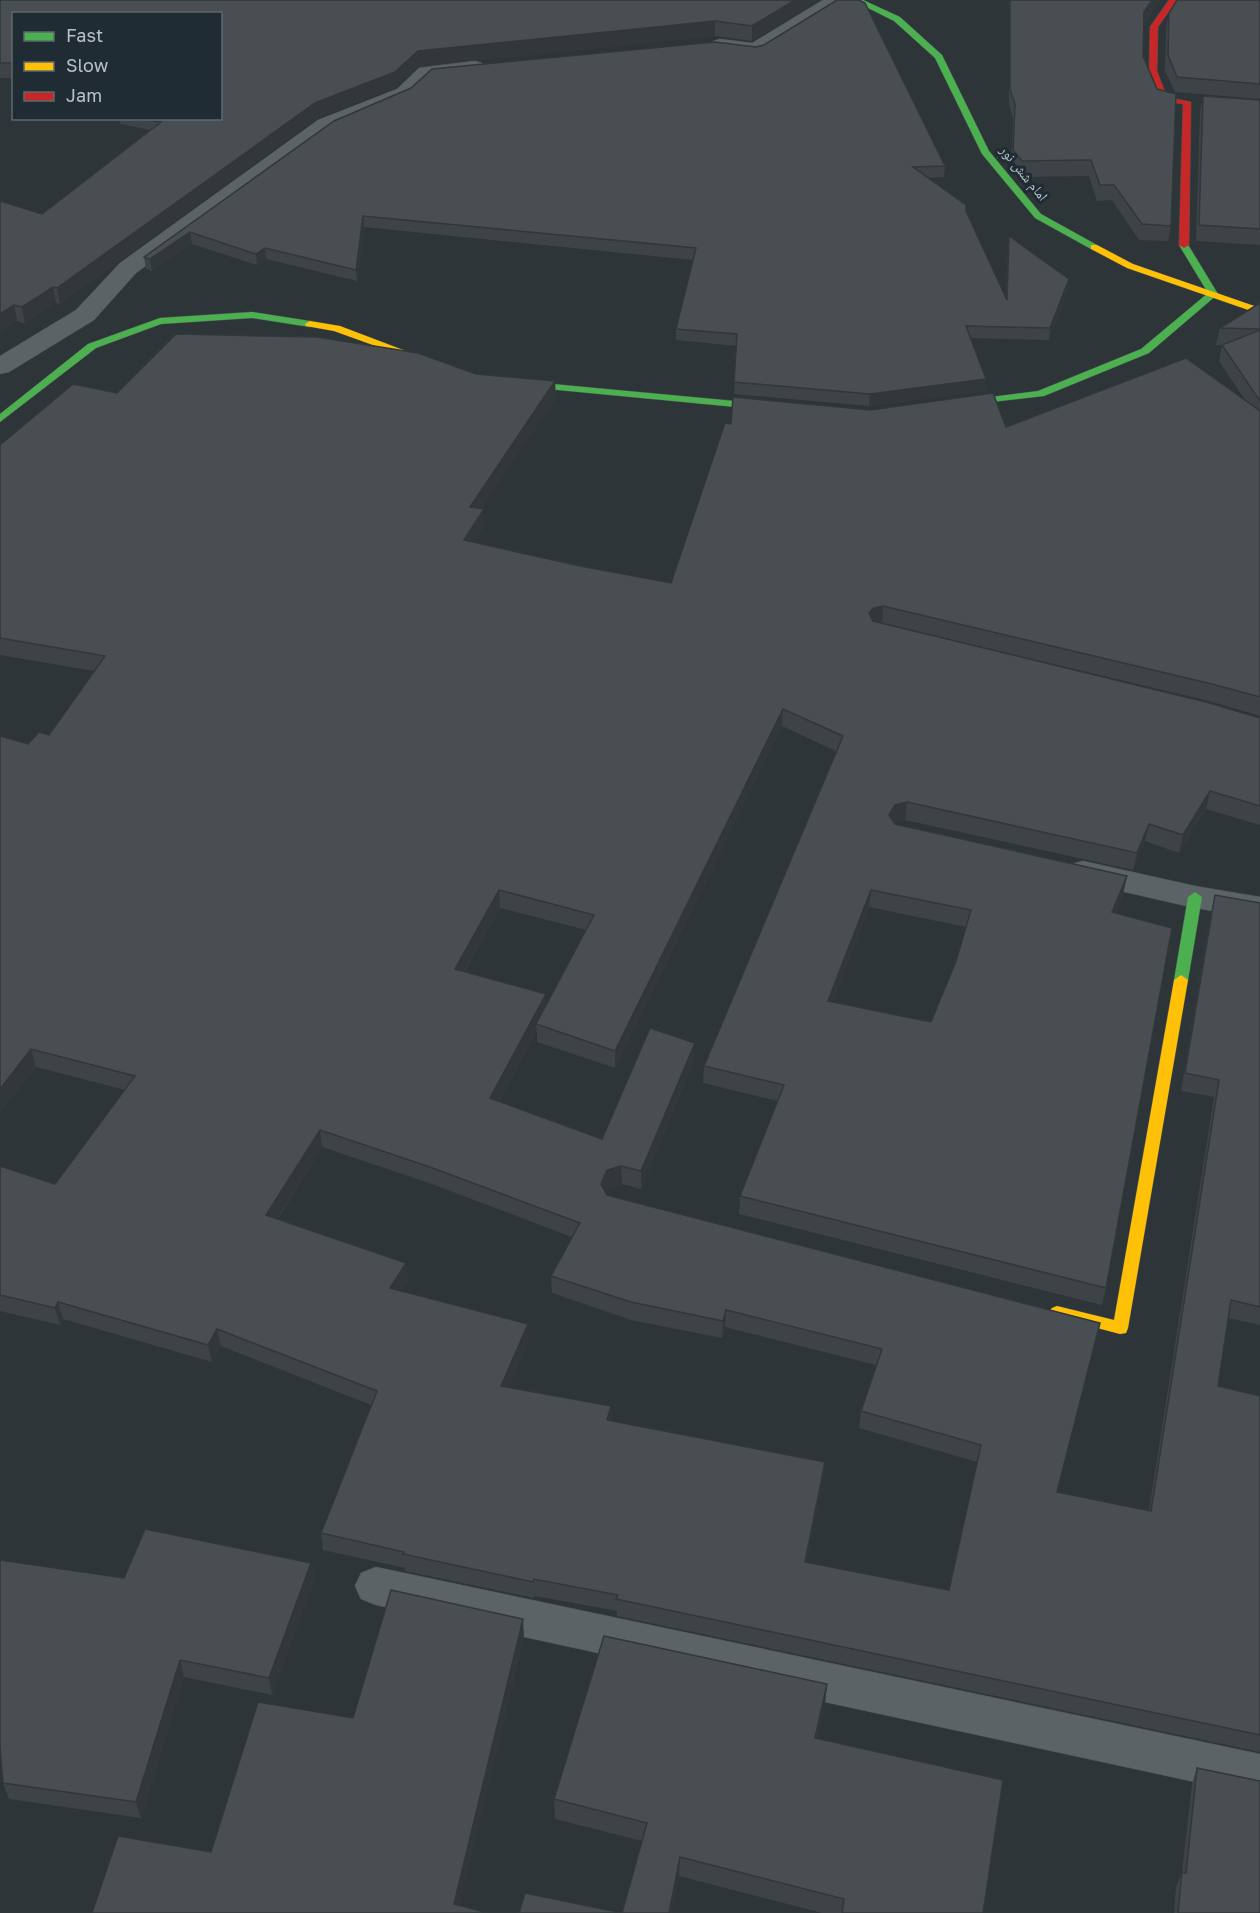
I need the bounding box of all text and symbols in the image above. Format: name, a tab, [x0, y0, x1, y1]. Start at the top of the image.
legend	[12, 12, 222, 120]
text: Fast	[66, 24, 103, 46]
text: Slow	[66, 54, 109, 76]
text: Jam	[66, 84, 102, 106]
street label: امام شش نور	[995, 141, 1052, 205]

